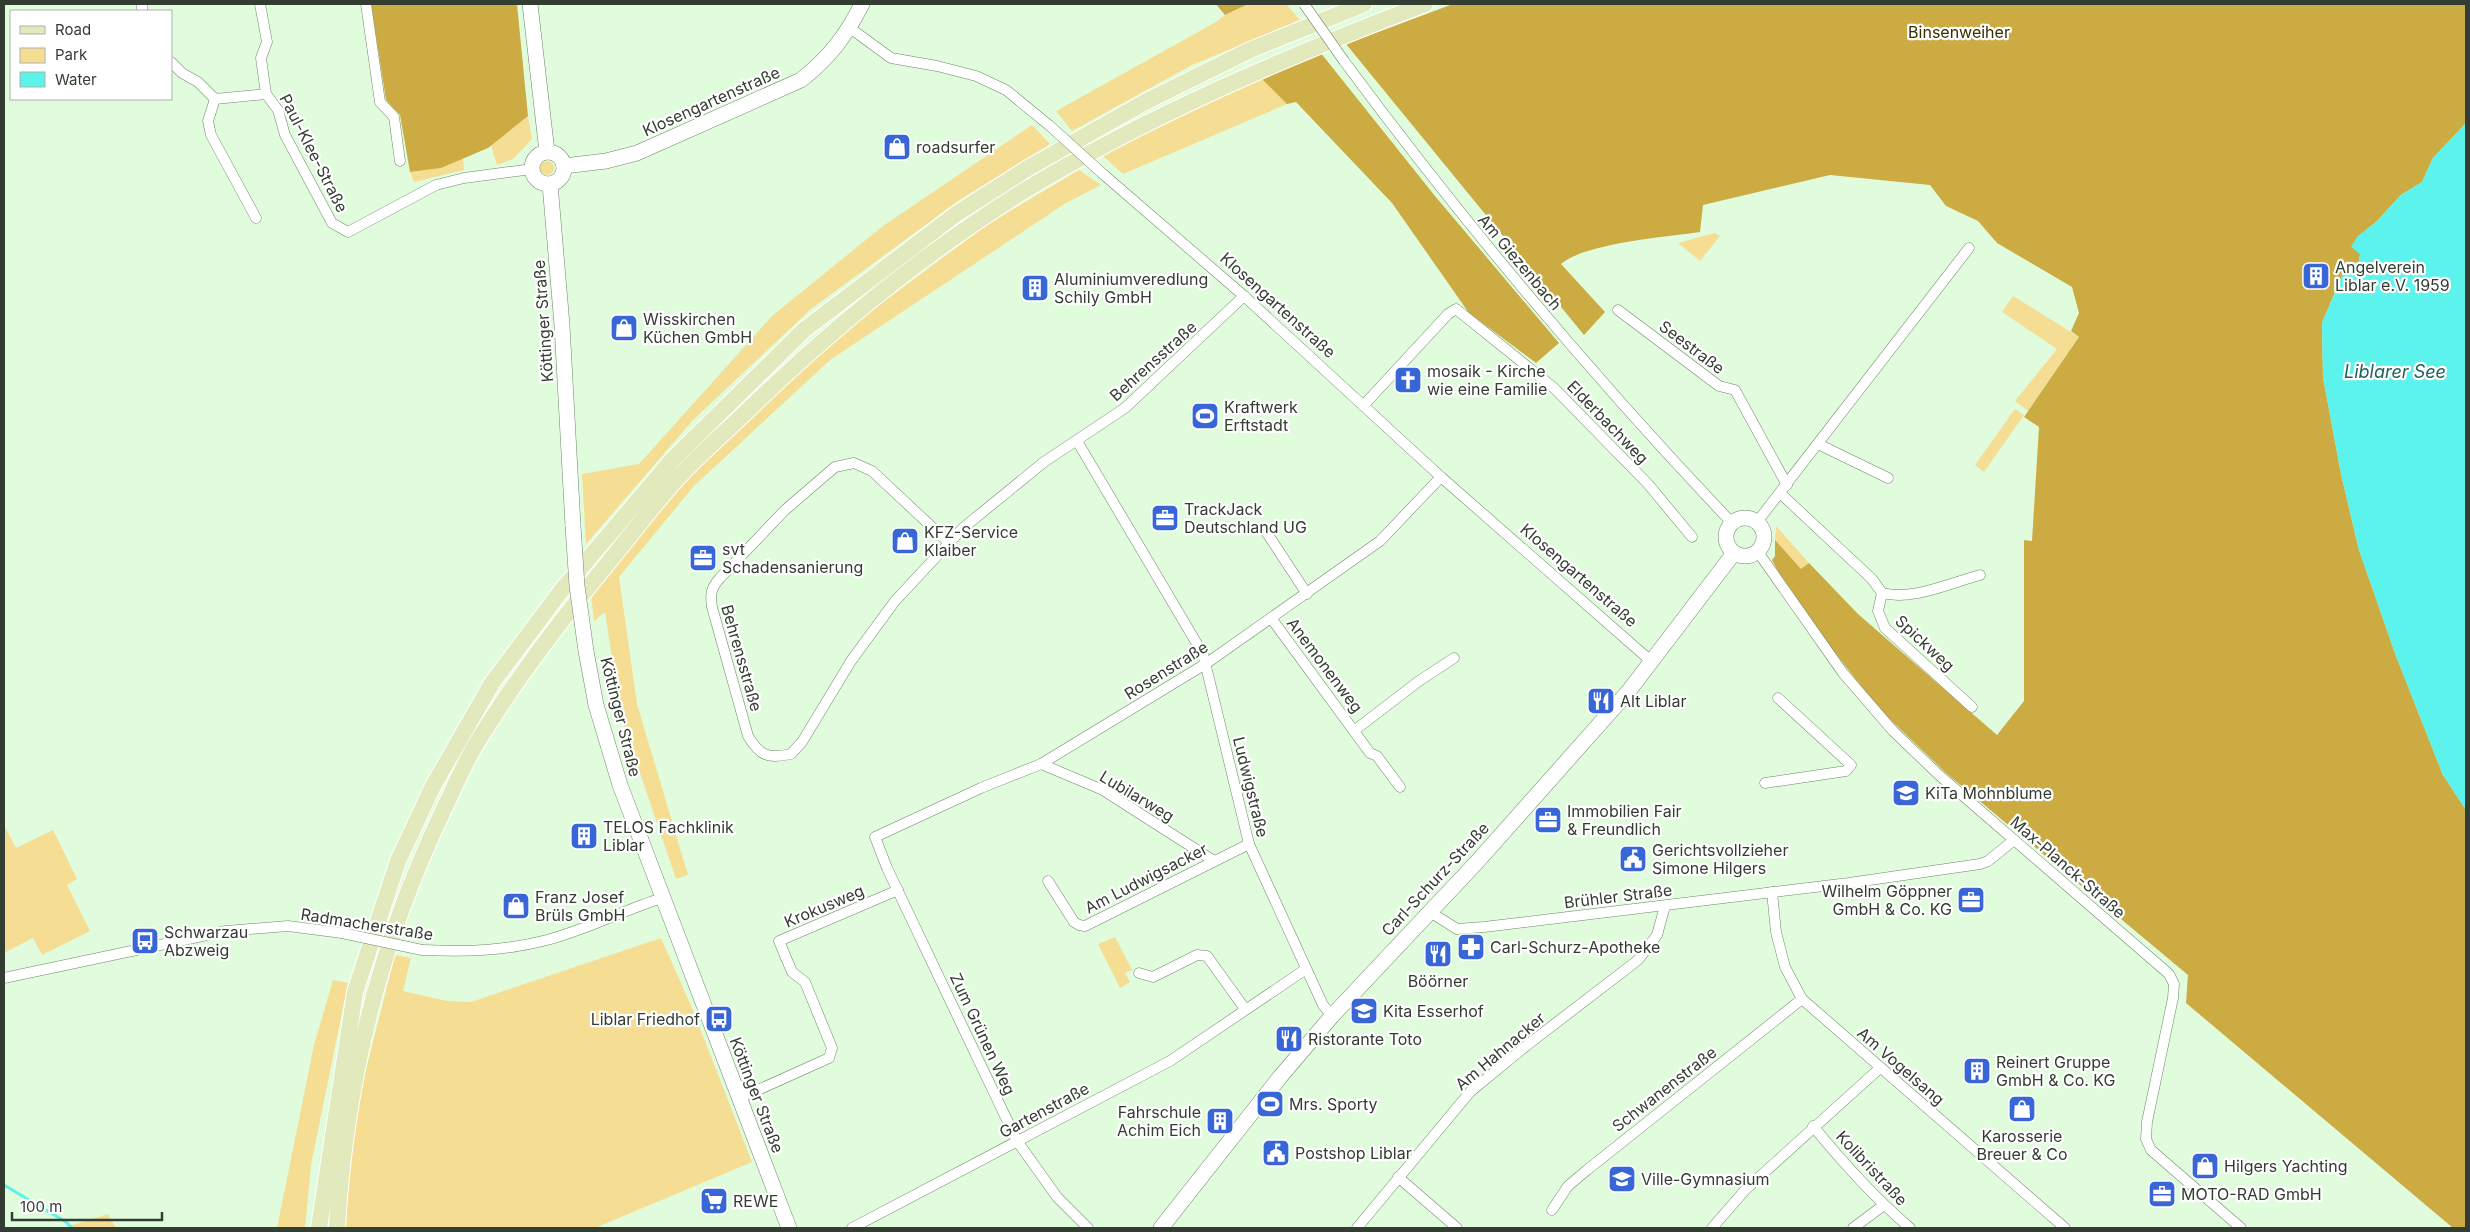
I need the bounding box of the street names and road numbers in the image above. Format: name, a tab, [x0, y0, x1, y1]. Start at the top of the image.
street label: Klosengartenstraße	[639, 62, 783, 140]
street label: Paul-Klee-Straße	[276, 90, 352, 216]
street label: Am Giezenbach	[1474, 210, 1566, 314]
street label: Klosengartenstraße	[1216, 248, 1340, 362]
street label: Köttinger Straße	[529, 259, 557, 383]
street label: Seestraße	[1655, 316, 1729, 378]
street label: Behrensstraße	[1105, 317, 1201, 405]
street label: Elderbachweg	[1563, 376, 1653, 468]
street label: Klosengartenstraße	[1516, 519, 1642, 631]
street label: Behrensstraße	[717, 602, 767, 714]
street label: Spickweg	[1891, 611, 1959, 675]
street label: Anemonenweg	[1283, 614, 1367, 716]
street label: Rosenstraße	[1121, 636, 1211, 704]
street label: Köttinger Straße	[596, 655, 646, 779]
street label: Ludwigstraße	[1229, 735, 1273, 839]
street label: Lubilarweg	[1096, 766, 1178, 826]
street label: Max-Planck-Straße	[2006, 812, 2130, 922]
street label: Carl-Schurz-Straße	[1377, 818, 1493, 940]
street label: Am Ludwigsacker	[1081, 838, 1211, 918]
street label: Brühler Straße	[1563, 879, 1673, 913]
street label: Krokusweg	[781, 880, 867, 932]
street label: Radmacherstraße	[299, 904, 435, 944]
street label: Zum Grünen Weg	[946, 970, 1020, 1098]
street label: Am Hahnacker	[1451, 1008, 1549, 1094]
street label: Am Vogelsang	[1853, 1023, 1949, 1109]
street label: Köttinger Straße	[726, 1034, 788, 1156]
street label: Schwanenstraße	[1608, 1042, 1720, 1136]
street label: Gartenstraße	[996, 1078, 1092, 1142]
street label: Kolibristraße	[1832, 1126, 1912, 1210]

